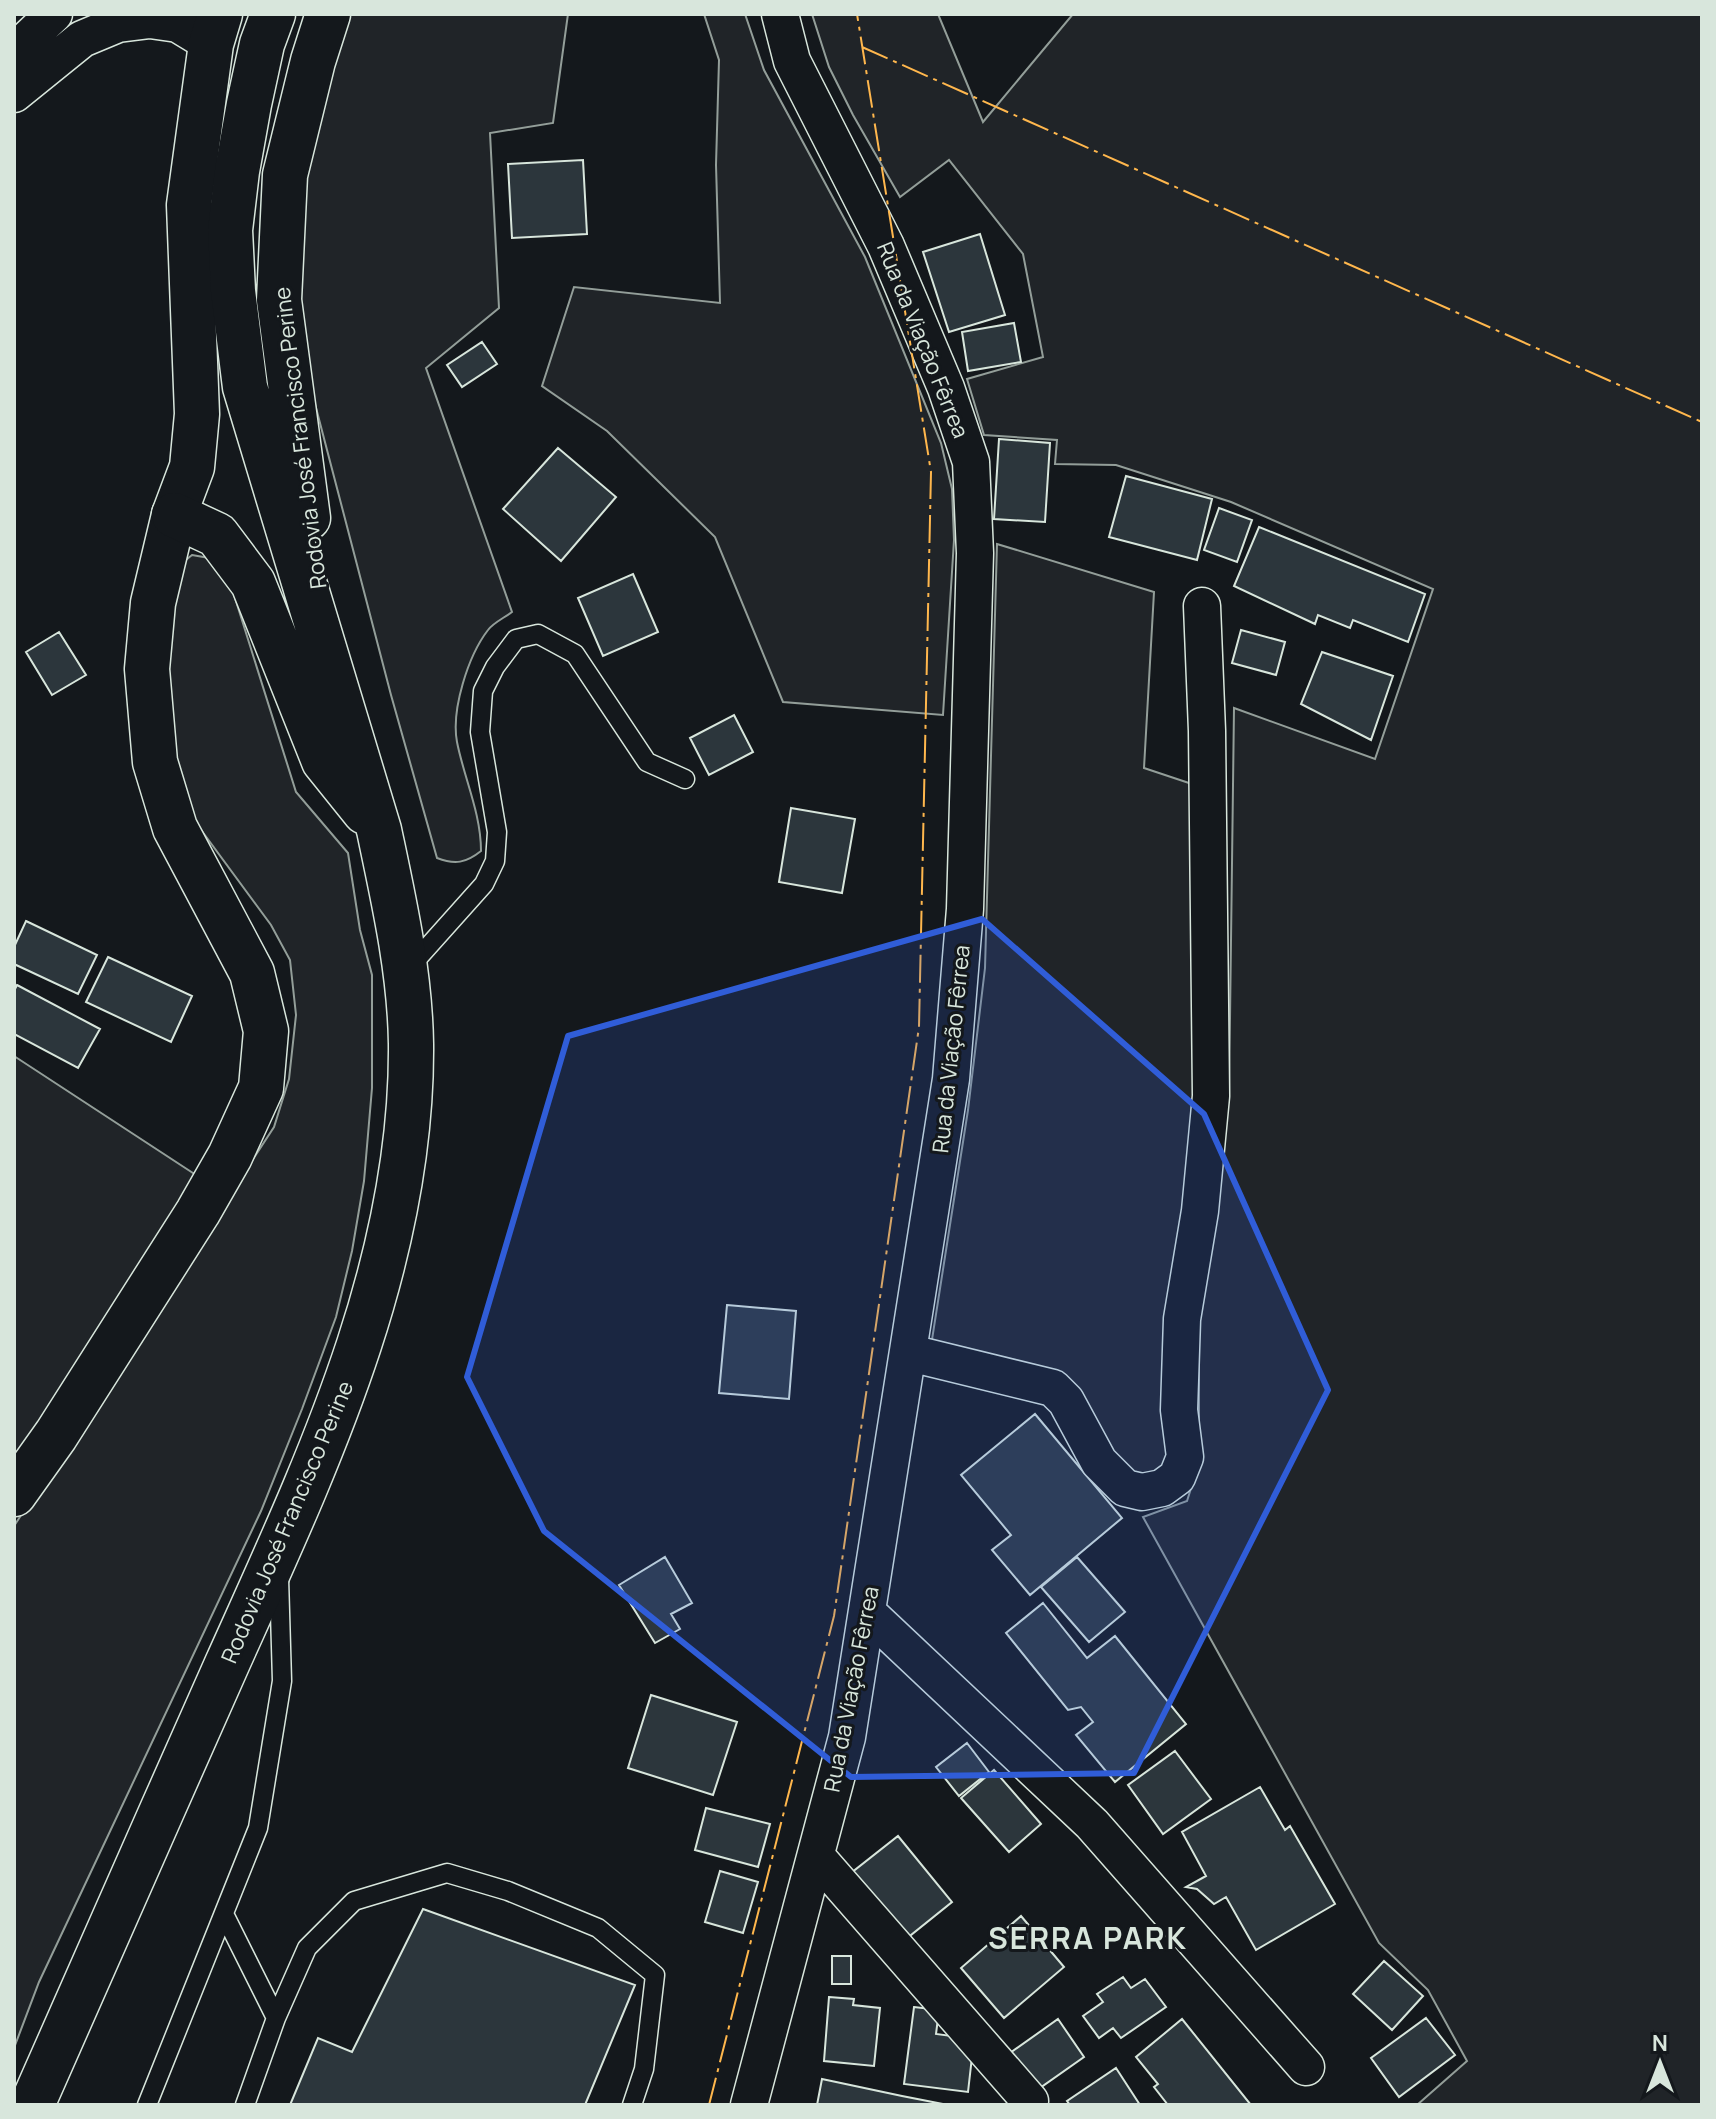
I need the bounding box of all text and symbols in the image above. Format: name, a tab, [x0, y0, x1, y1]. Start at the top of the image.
street label: Rua da Viação Fêrrea	[870, 237, 976, 443]
street label: Rodovia José Francisco Perine	[267, 285, 333, 591]
street label: Rua da Viação Fêrrea	[925, 943, 977, 1155]
street label: Rodovia José Francisco Perine	[214, 1376, 360, 1668]
street label: Rua da Viação Fêrrea	[816, 1583, 886, 1795]
district label: SERRA PARK	[988, 1917, 1188, 1958]
north arrow	[1620, 2023, 1700, 2103]
text: N	[1652, 2028, 1668, 2058]

